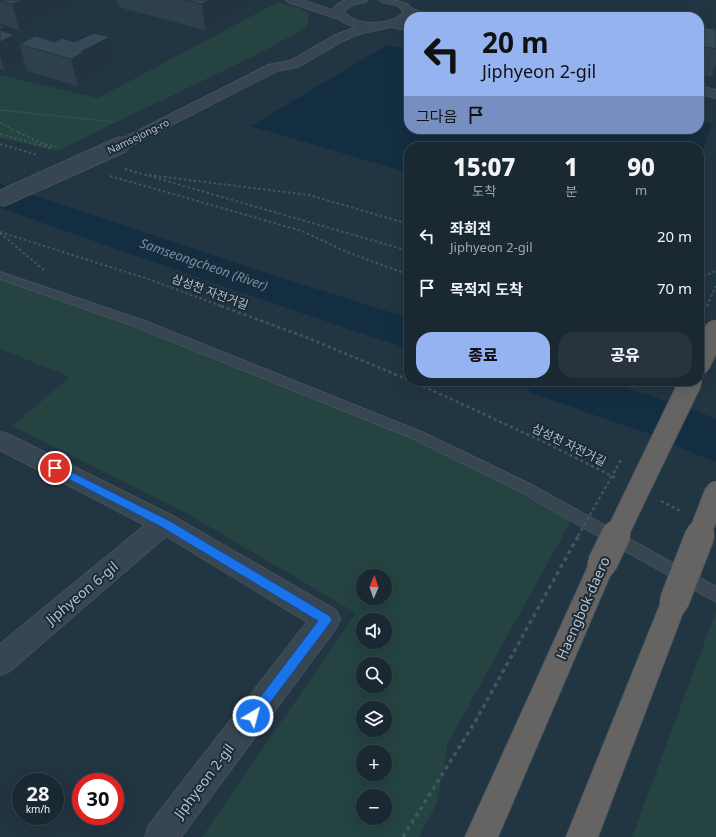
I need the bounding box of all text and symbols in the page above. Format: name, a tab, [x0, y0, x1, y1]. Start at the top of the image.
text: 20 m	[482, 23, 549, 61]
icon: left	[416, 28, 468, 80]
text: Jiphyeon 2-gil	[482, 59, 596, 83]
icon: arrive	[465, 104, 487, 126]
text: 그다음	[416, 106, 457, 126]
street label: Namsejong-ro	[105, 115, 171, 157]
text: 15:07	[453, 150, 515, 183]
text: 1	[564, 150, 578, 183]
text: 90	[627, 150, 655, 183]
text: m	[635, 181, 647, 199]
text: 도착	[472, 182, 496, 200]
text: 분	[565, 182, 577, 200]
text: 좌회전	[450, 218, 491, 238]
icon: left	[416, 225, 438, 247]
text: 20 m	[657, 226, 692, 246]
water label: Samseongcheon (River)	[138, 234, 270, 294]
text: Jiphyeon 2-gil	[450, 238, 533, 256]
street label: 삼성천 자전거길	[169, 270, 251, 313]
icon: arrive	[416, 277, 438, 299]
text: 70 m	[657, 278, 692, 298]
text: 목적지 도착	[450, 279, 523, 299]
button: 종료	[416, 332, 550, 378]
button: 공유	[558, 332, 692, 378]
street label: 삼성천 자전거길	[529, 419, 609, 470]
pin	[38, 451, 72, 485]
icon: arrive	[44, 457, 66, 479]
street label: Haengbok-daero	[551, 553, 614, 662]
street label: Jiphyeon 6-gil	[40, 557, 122, 630]
north arrow	[356, 569, 392, 605]
map controls	[356, 569, 392, 825]
button: sound	[356, 613, 392, 649]
button: search	[356, 657, 392, 693]
position arrow	[232, 695, 274, 737]
button: layers	[356, 701, 392, 737]
street label: Jiphyeon 2-gil	[168, 740, 238, 823]
button: +	[356, 745, 392, 781]
speed limit sign: 30	[72, 773, 124, 825]
text: 28	[27, 780, 49, 807]
button: −	[356, 789, 392, 825]
text: km/h	[26, 802, 50, 816]

